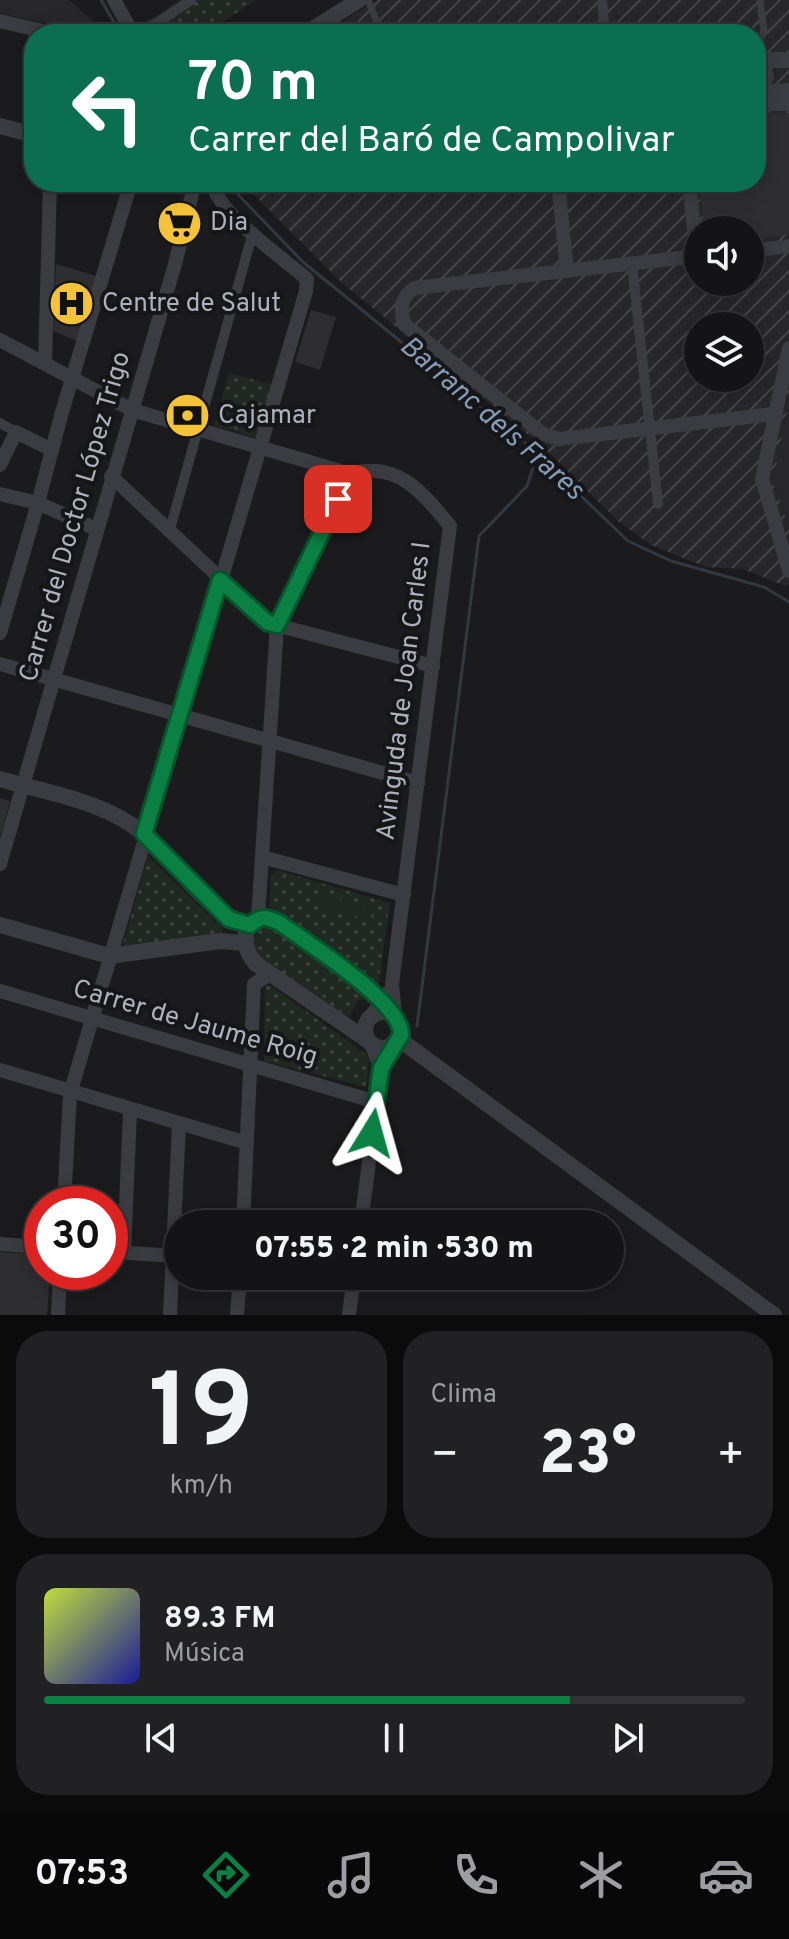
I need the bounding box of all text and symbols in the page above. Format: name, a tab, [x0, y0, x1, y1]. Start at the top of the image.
text: 70 m	[188, 50, 318, 120]
icon: left	[56, 56, 160, 160]
text: Carrer del Baró de Campolivar	[188, 119, 675, 165]
supermarket icon: Dia	[155, 199, 203, 247]
place label: Dia	[210, 207, 248, 240]
map controls	[684, 216, 764, 392]
button: sound	[684, 216, 764, 296]
hospital icon: Centre de Salut	[47, 280, 95, 328]
place label: Centre de Salut	[102, 288, 281, 321]
button: layers	[684, 312, 764, 392]
water label: Barranc dels Frares	[391, 329, 591, 509]
street label: Carrer del Doctor López Trigo	[13, 348, 139, 686]
bank icon: Cajamar	[163, 392, 211, 440]
place label: Cajamar	[218, 400, 316, 433]
pin	[304, 465, 372, 533]
icon: arrive	[316, 477, 360, 521]
street label: Avinguda de Joan Carles I	[370, 540, 440, 842]
street label: Carrer de Jaume Roig	[69, 973, 321, 1075]
position arrow	[330, 1091, 414, 1175]
speed limit sign: 30	[24, 1186, 128, 1290]
text: 07:55 · 2 min · 530 m	[254, 1231, 534, 1268]
text: 19	[148, 1352, 254, 1484]
text: Clima	[431, 1379, 497, 1412]
text: 23°	[539, 1419, 637, 1495]
text: −	[431, 1429, 459, 1485]
text: +	[717, 1429, 745, 1485]
text: km/h	[170, 1470, 233, 1503]
text: 89.3 FM	[164, 1601, 276, 1638]
text: Música	[164, 1638, 245, 1671]
icon: previous	[139, 1716, 183, 1760]
icon: pause	[372, 1716, 416, 1760]
icon: next	[606, 1716, 650, 1760]
icon: directions	[198, 1847, 254, 1903]
icon: music	[323, 1847, 379, 1903]
icon: phone	[448, 1847, 504, 1903]
icon: climate	[573, 1847, 629, 1903]
icon: car	[698, 1847, 754, 1903]
text: 07:53	[35, 1852, 129, 1898]

